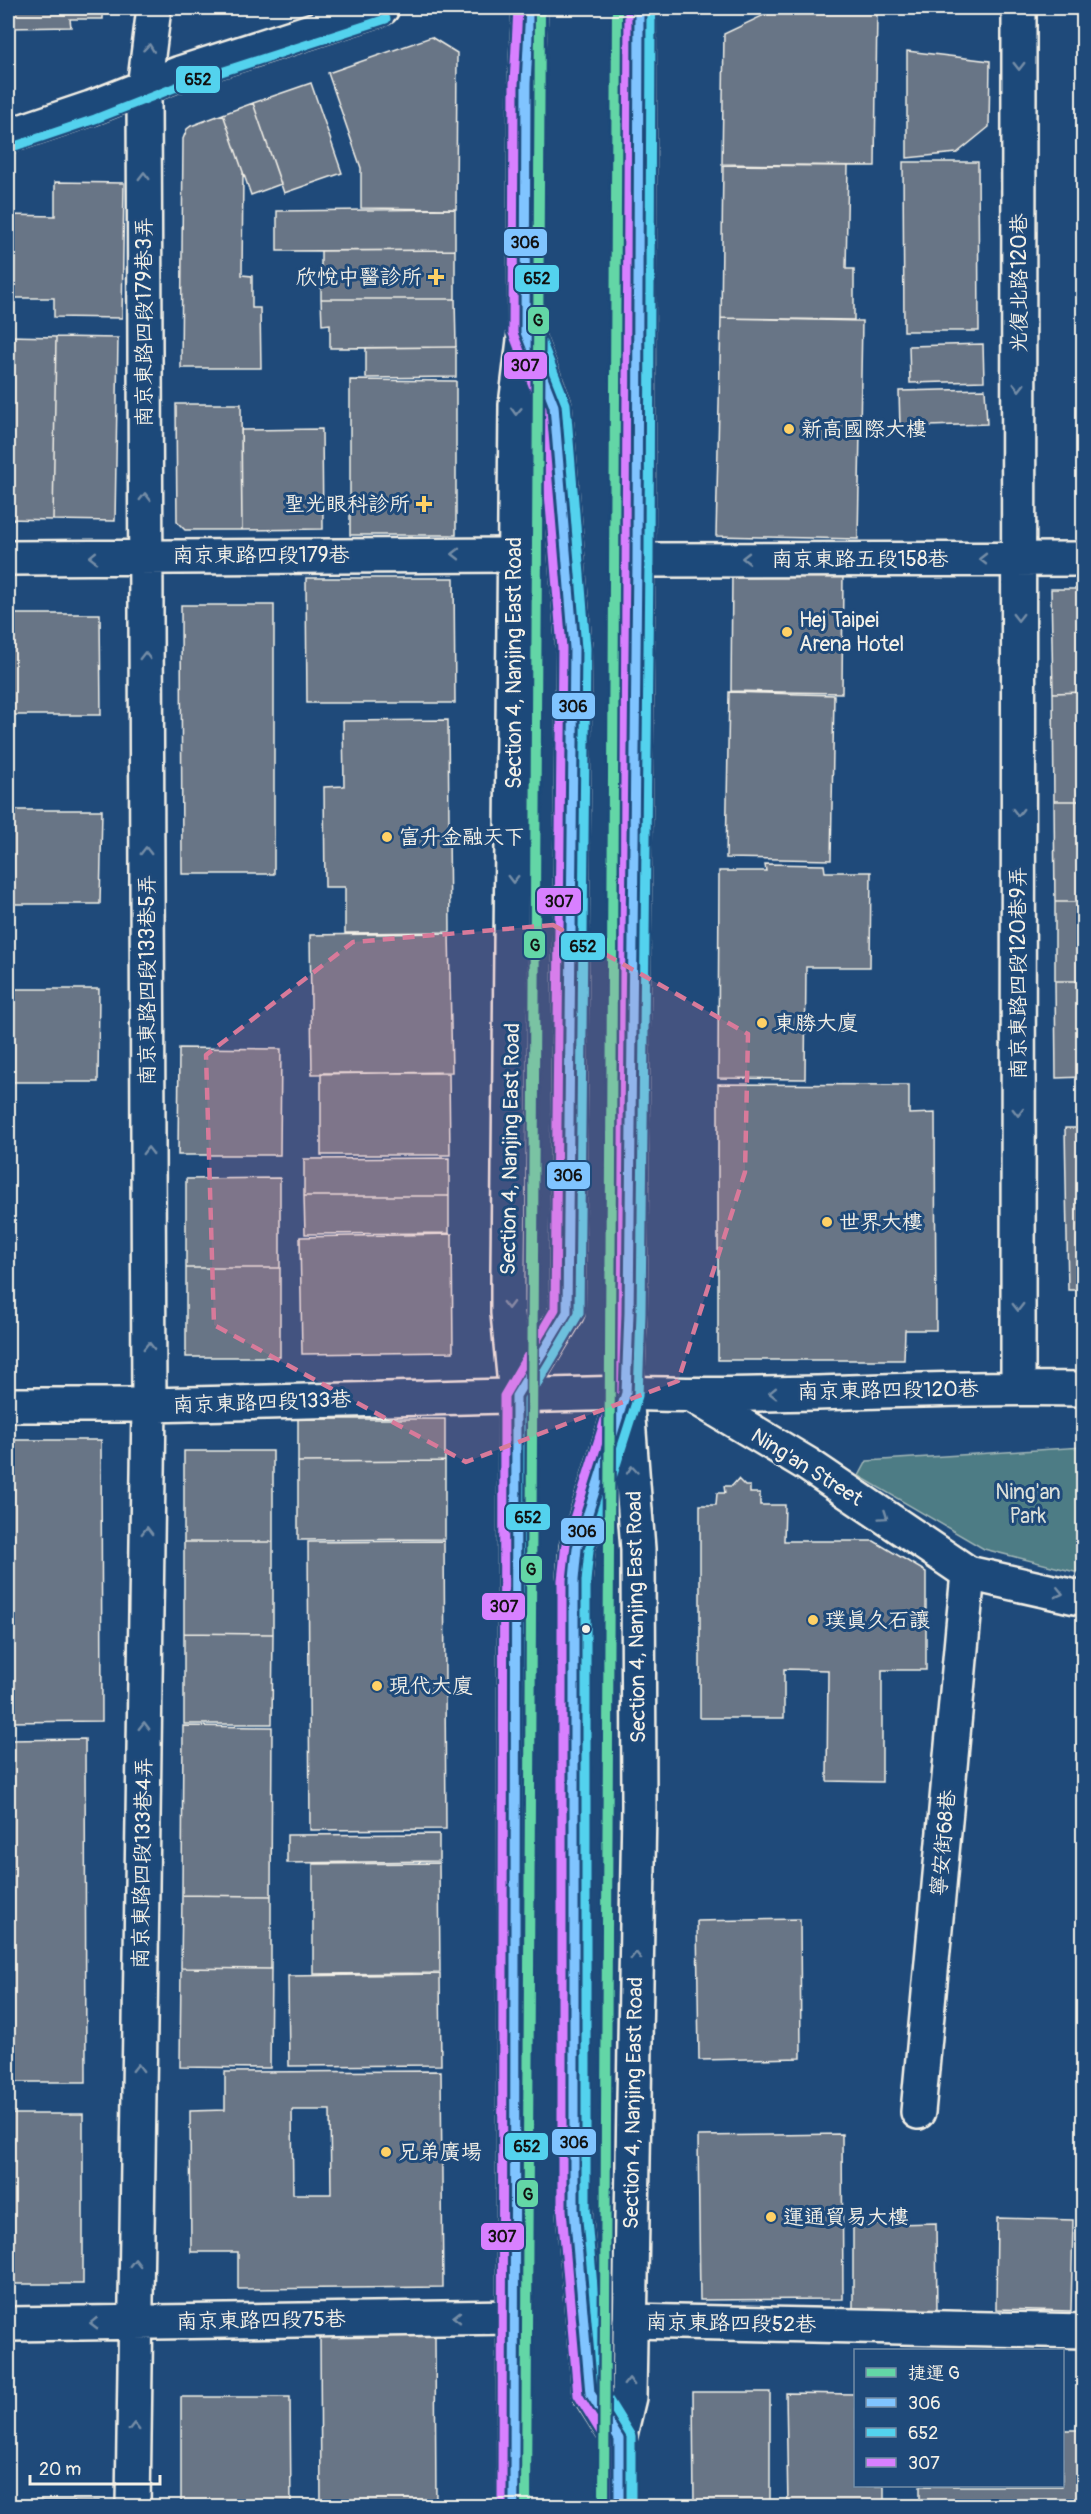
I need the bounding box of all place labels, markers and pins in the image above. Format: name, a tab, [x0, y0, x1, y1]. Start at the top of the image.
place label: 欣悅中醫診所	[296, 264, 422, 291]
marker: 欣悅中醫診所	[427, 268, 445, 286]
place label: 新高國際大樓	[801, 416, 927, 443]
marker: 新高國際大樓	[782, 422, 796, 436]
place label: 聖光眼科診所	[284, 491, 410, 518]
marker: 聖光眼科診所	[415, 495, 433, 513]
place label: Hej Taipei Arena Hotel	[799, 607, 904, 658]
marker: Hej Taipei Arena Hotel	[780, 625, 794, 639]
place label: 富升金融天下	[399, 824, 525, 851]
marker: 富升金融天下	[380, 830, 394, 844]
place label: 東勝大廈	[774, 1010, 858, 1037]
marker: 東勝大廈	[755, 1016, 769, 1030]
place label: 世界大樓	[839, 1209, 923, 1236]
marker: 世界大樓	[820, 1215, 834, 1229]
place label: 璞真久石讓	[825, 1607, 930, 1634]
marker: 璞真久石讓	[806, 1613, 820, 1627]
unlabelled marker	[580, 1623, 592, 1635]
place label: 現代大廈	[389, 1673, 473, 1700]
marker: 現代大廈	[370, 1679, 384, 1693]
place label: 兄弟廣場	[398, 2139, 482, 2166]
marker: 兄弟廣場	[379, 2145, 393, 2159]
place label: 運通貿易大樓	[783, 2204, 909, 2231]
marker: 運通貿易大樓	[764, 2210, 778, 2224]

